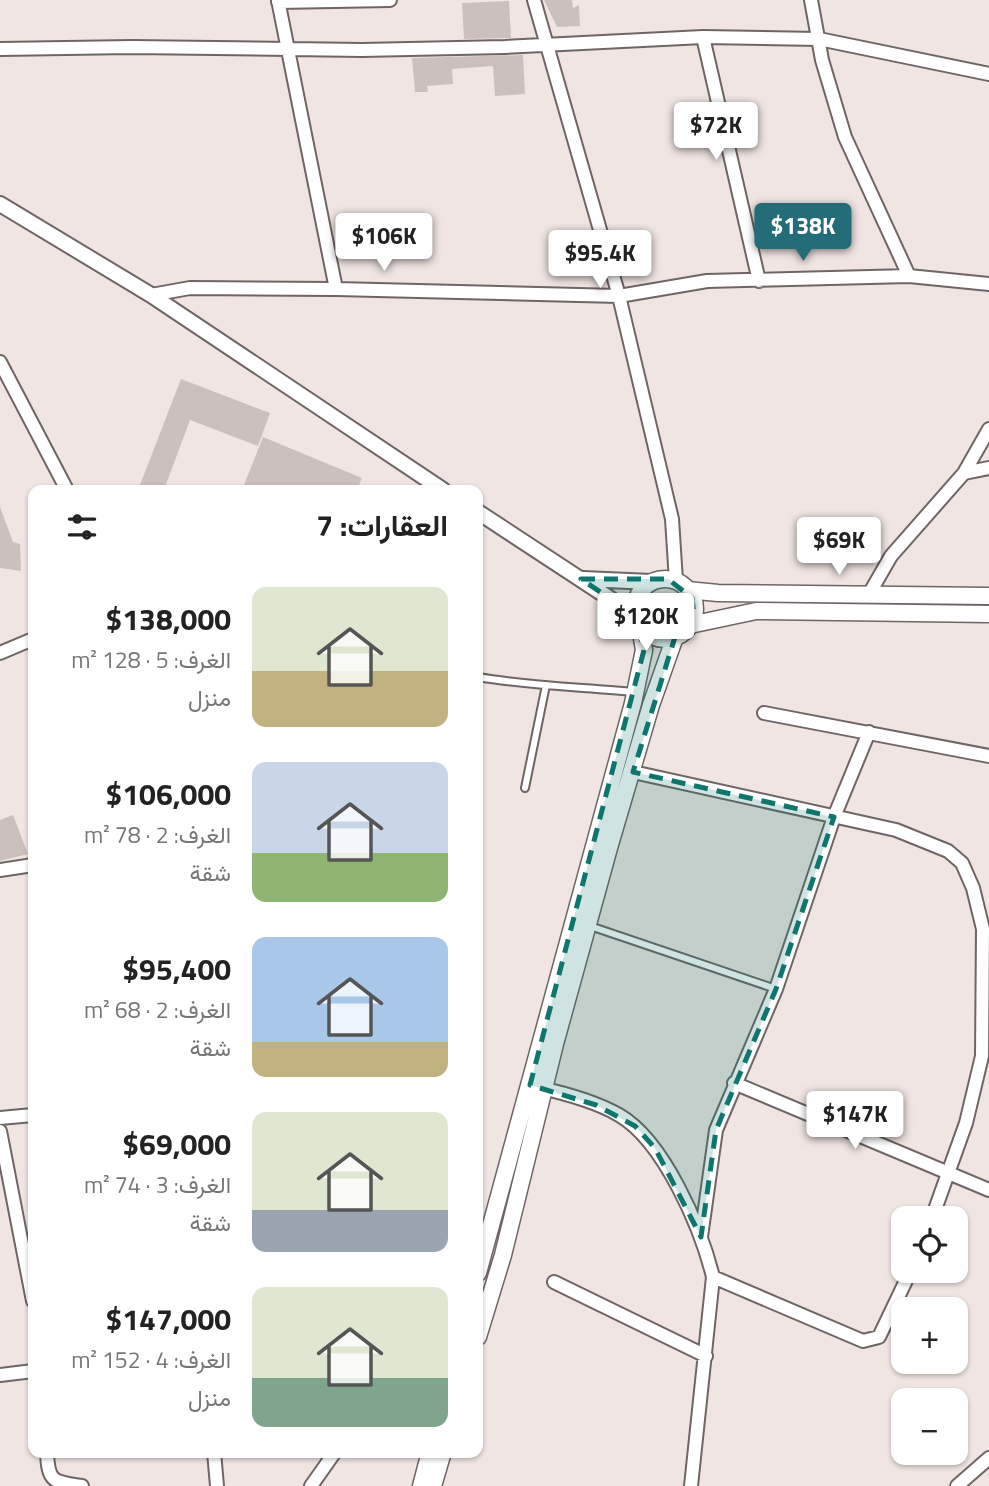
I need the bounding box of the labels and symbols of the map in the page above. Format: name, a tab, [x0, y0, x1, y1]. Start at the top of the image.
pin: $72K	[675, 102, 757, 162]
pin: $138K	[754, 204, 852, 263]
pin: $106K	[335, 214, 433, 273]
pin: $95.4K	[543, 230, 657, 290]
pin: $69K	[798, 518, 880, 577]
pin: $120K	[597, 594, 695, 653]
pin: $147K	[806, 1092, 904, 1151]

